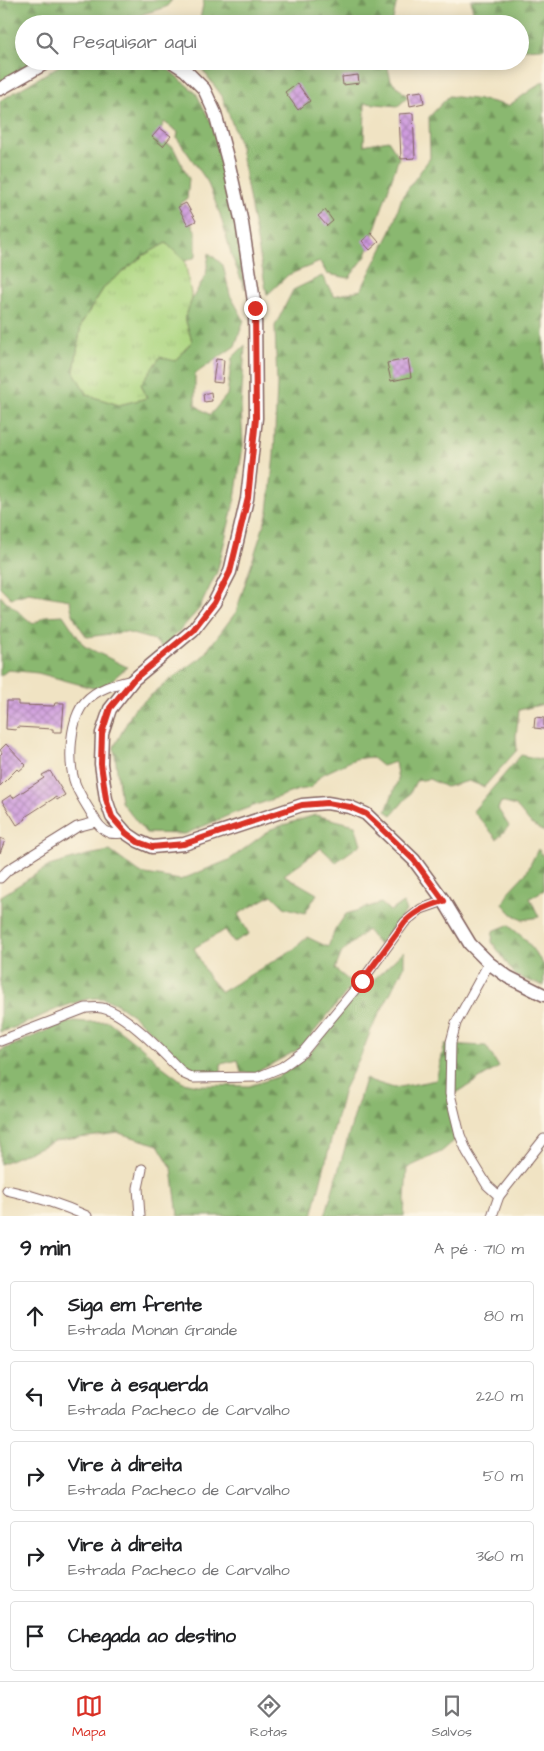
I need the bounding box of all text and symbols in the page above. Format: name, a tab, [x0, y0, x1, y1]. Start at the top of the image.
search box	[15, 15, 529, 70]
icon: search	[33, 29, 61, 57]
text: Pesquisar aqui	[73, 29, 196, 56]
route end	[244, 297, 267, 320]
route start	[351, 970, 374, 993]
text: 9 min	[20, 1234, 70, 1263]
text: A pé · 710 m	[434, 1238, 524, 1260]
text: Siga em frente	[68, 1292, 202, 1319]
icon: ahead	[21, 1302, 49, 1330]
text: 80 m	[484, 1305, 523, 1327]
text: Estrada Monan Grande	[68, 1319, 237, 1341]
text: Vire à esquerda	[68, 1372, 208, 1399]
icon: left	[21, 1382, 49, 1410]
text: 220 m	[476, 1385, 523, 1407]
text: Estrada Pacheco de Carvalho	[68, 1399, 290, 1421]
text: Vire à direita	[68, 1452, 182, 1479]
icon: right	[21, 1462, 49, 1490]
text: 50 m	[483, 1465, 523, 1487]
text: Estrada Pacheco de Carvalho	[68, 1479, 290, 1501]
text: Vire à direita	[68, 1532, 182, 1559]
icon: right	[21, 1542, 49, 1570]
text: 360 m	[476, 1545, 523, 1567]
text: Estrada Pacheco de Carvalho	[68, 1559, 290, 1581]
icon: arrive	[21, 1622, 49, 1650]
text: Chegada ao destino	[68, 1623, 236, 1650]
tab: Mapa	[72, 1692, 106, 1742]
tab: Rotas	[250, 1692, 287, 1742]
tab: Salvos	[431, 1692, 472, 1742]

